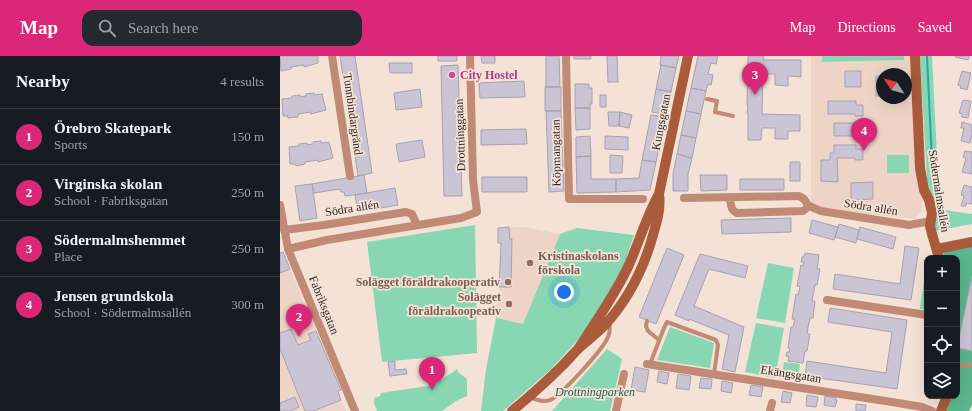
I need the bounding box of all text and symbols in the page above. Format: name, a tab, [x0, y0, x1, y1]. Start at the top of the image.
search box	[82, 10, 362, 46]
text: Map	[20, 17, 58, 38]
icon: search	[96, 17, 118, 39]
text: Search here	[128, 20, 198, 36]
text: Map	[790, 20, 815, 35]
text: Directions	[837, 20, 896, 35]
text: Saved	[918, 20, 952, 35]
pin: 3	[742, 62, 768, 95]
place label: City Hostel	[460, 68, 518, 82]
north arrow	[876, 68, 912, 104]
marker: City Hostel	[447, 70, 457, 80]
text: Nearby	[16, 72, 70, 91]
street label: Tunnbindargränd	[340, 72, 366, 156]
text: 4 results	[220, 74, 264, 89]
street label: Kungsgatan	[649, 93, 673, 151]
street label: Drottninggatan	[452, 98, 468, 172]
pin: 4	[851, 118, 877, 151]
street label: Köpmangatan	[548, 119, 564, 187]
text: Örebro Skatepark	[54, 120, 171, 136]
text: 1	[26, 129, 32, 144]
text: 150 m	[231, 129, 264, 144]
text: Sports	[54, 137, 87, 152]
street label: Södermalmsallén	[926, 149, 952, 233]
text: Virginska skolan	[54, 176, 162, 192]
text: 2	[26, 185, 32, 200]
text: 250 m	[231, 185, 264, 200]
text: School · Fabriksgatan	[54, 193, 168, 208]
street label: Södra allén	[843, 196, 899, 218]
street label: Södra allén	[324, 197, 380, 219]
text: Södermalmshemmet	[54, 232, 186, 248]
text: 3	[26, 241, 32, 256]
text: 250 m	[231, 241, 264, 256]
text: Place	[54, 249, 82, 264]
place label: Kristinaskolans förskola	[538, 249, 619, 277]
map controls	[924, 255, 960, 399]
button: +	[924, 255, 960, 291]
marker: Kristinaskolans förskola	[525, 258, 535, 268]
street label: Fabriksgatan	[306, 274, 342, 336]
place label: Solägget föräldrakooperativ	[356, 275, 500, 289]
marker: Solägget föräldrakooperativ	[503, 277, 513, 287]
your location	[554, 282, 574, 302]
text: Jensen grundskola	[54, 288, 174, 304]
place label: Solägget föräldrakoopeativ	[408, 290, 501, 318]
button: −	[924, 291, 960, 327]
text: 4	[26, 297, 32, 312]
text: 300 m	[231, 297, 264, 312]
marker: Solägget föräldrakoopeativ	[504, 299, 514, 309]
pin: 2	[286, 304, 312, 337]
text: School · Södermalmsallén	[54, 305, 191, 320]
button: locate	[924, 327, 960, 363]
pin: 1	[419, 357, 445, 390]
street label: Ekängsgatan	[760, 362, 822, 386]
button: layers	[924, 363, 960, 399]
park label: Drottningparken	[554, 385, 635, 399]

